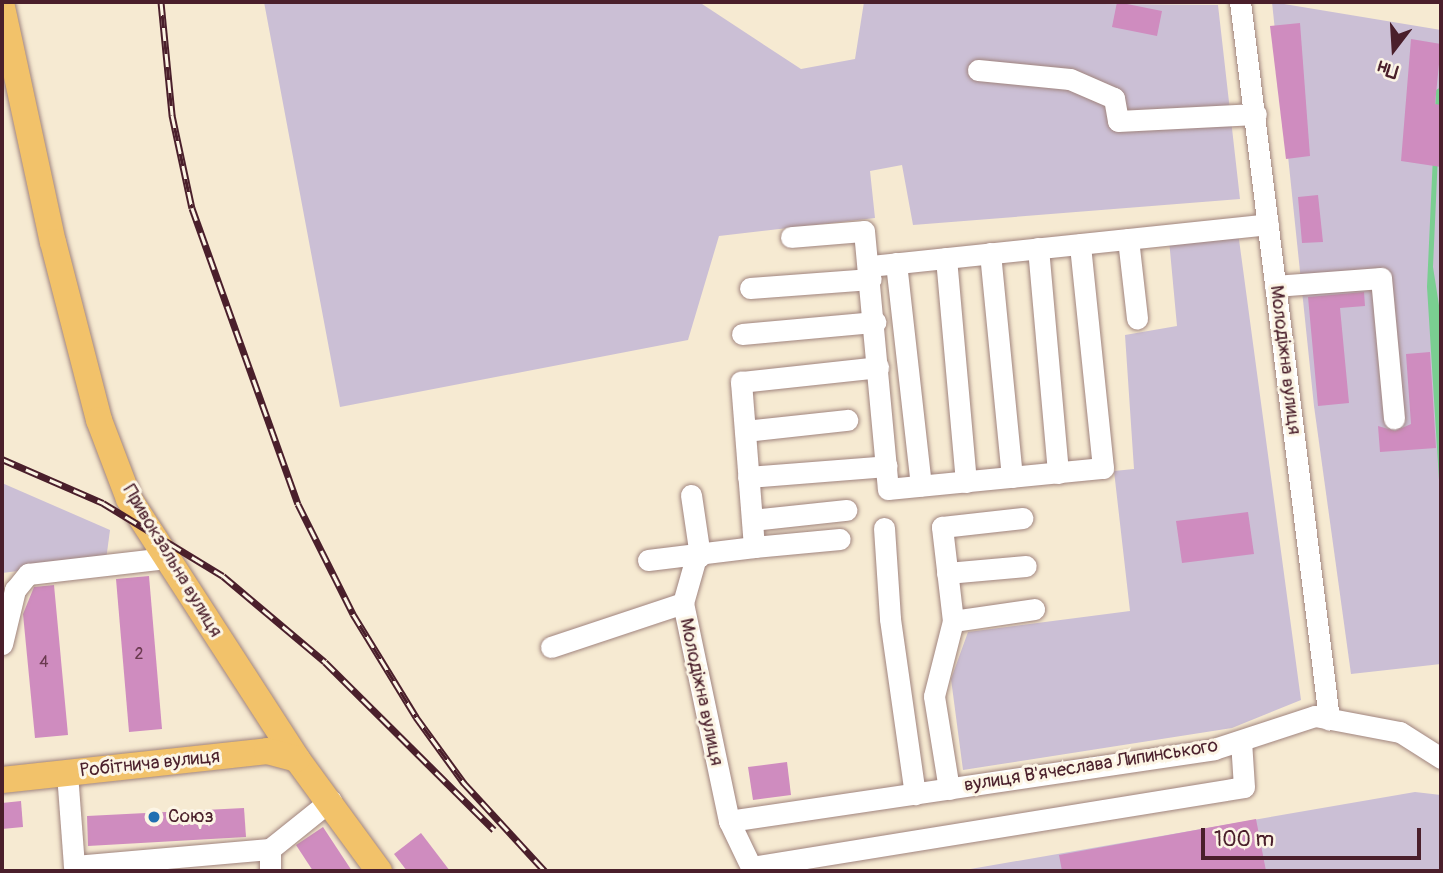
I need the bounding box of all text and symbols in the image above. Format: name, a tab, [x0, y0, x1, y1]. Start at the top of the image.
north arrow	[1359, 14, 1429, 84]
text: Пн	[1374, 55, 1401, 84]
street label: Молодіжна вулиця	[1265, 284, 1305, 436]
street label: Привокзальна вулиця	[117, 481, 227, 641]
street label: Молодіжна вулиця	[674, 616, 728, 768]
house number: 2	[135, 644, 143, 664]
house number: 4	[39, 652, 49, 672]
street label: вулиця В'ячеслава Липинського	[962, 735, 1220, 797]
street label: Робітнича вулиця	[79, 745, 221, 783]
place label: Союз	[168, 806, 214, 828]
marker: Союз	[146, 809, 162, 825]
scale bar	[1205, 814, 1426, 858]
text: 100 m	[1214, 826, 1274, 853]

